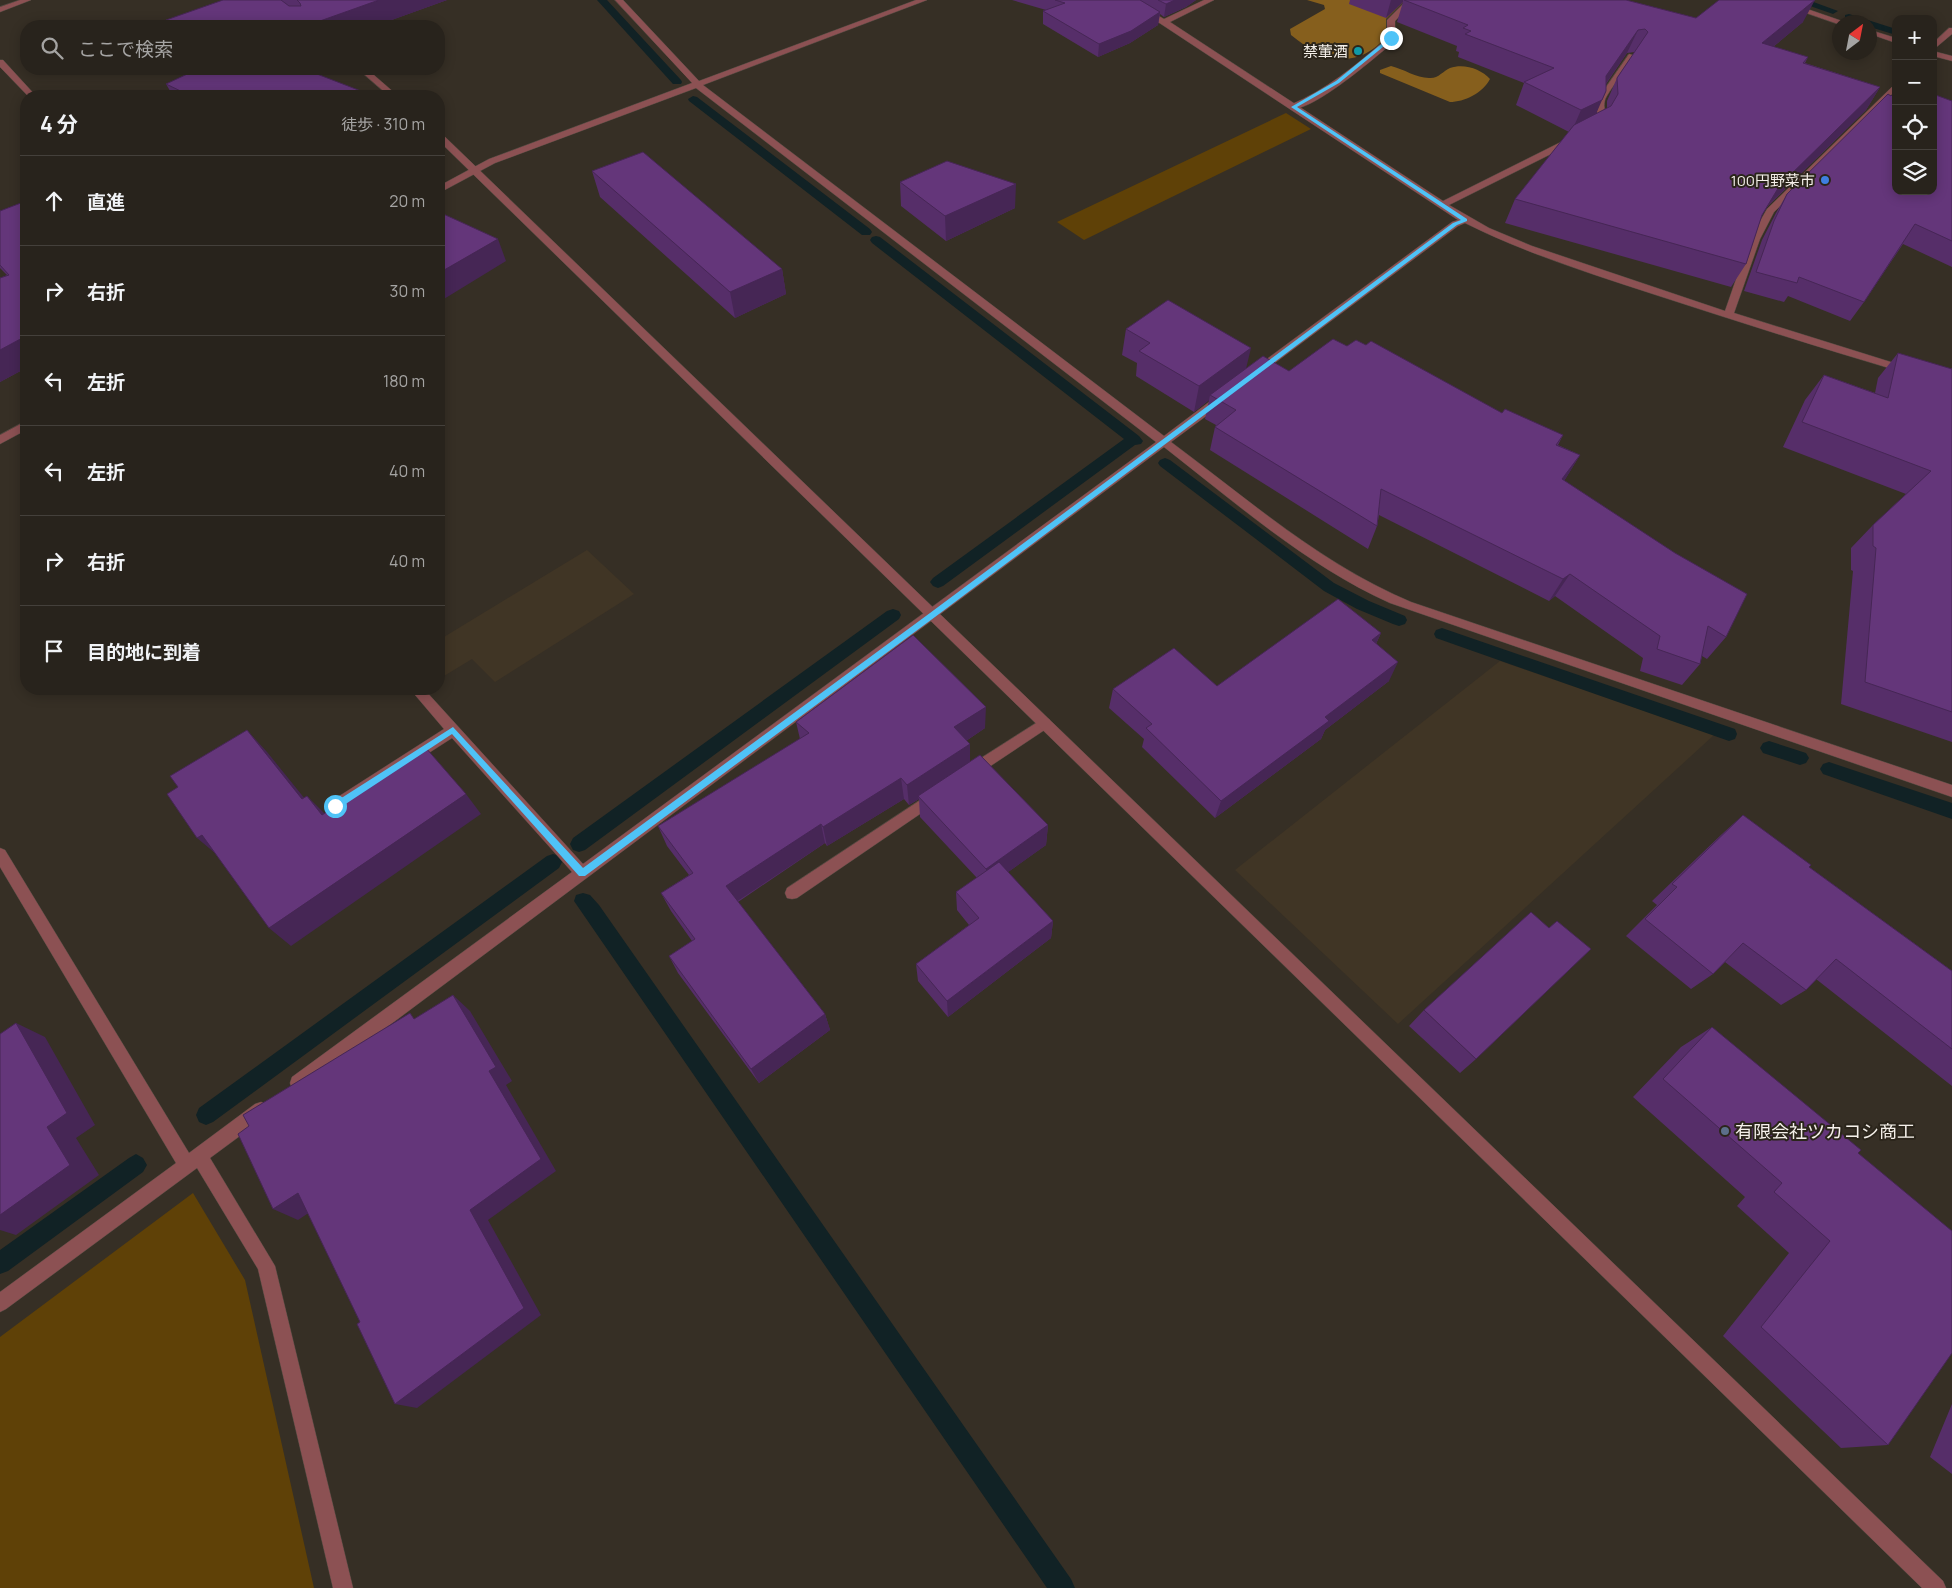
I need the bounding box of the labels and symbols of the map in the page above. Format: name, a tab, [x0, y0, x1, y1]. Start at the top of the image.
north arrow	[1832, 15, 1877, 60]
route end	[1380, 27, 1403, 50]
place label: 禁葷酒	[1303, 41, 1348, 62]
marker: 禁葷酒	[1352, 45, 1364, 57]
place label: 100円野菜市	[1731, 170, 1815, 191]
marker: 100円野菜市	[1819, 174, 1831, 186]
route start	[324, 795, 347, 818]
place label: 有限会社ツカコシ商工	[1735, 1119, 1915, 1143]
marker: 有限会社ツカコシ商工	[1719, 1125, 1731, 1137]

